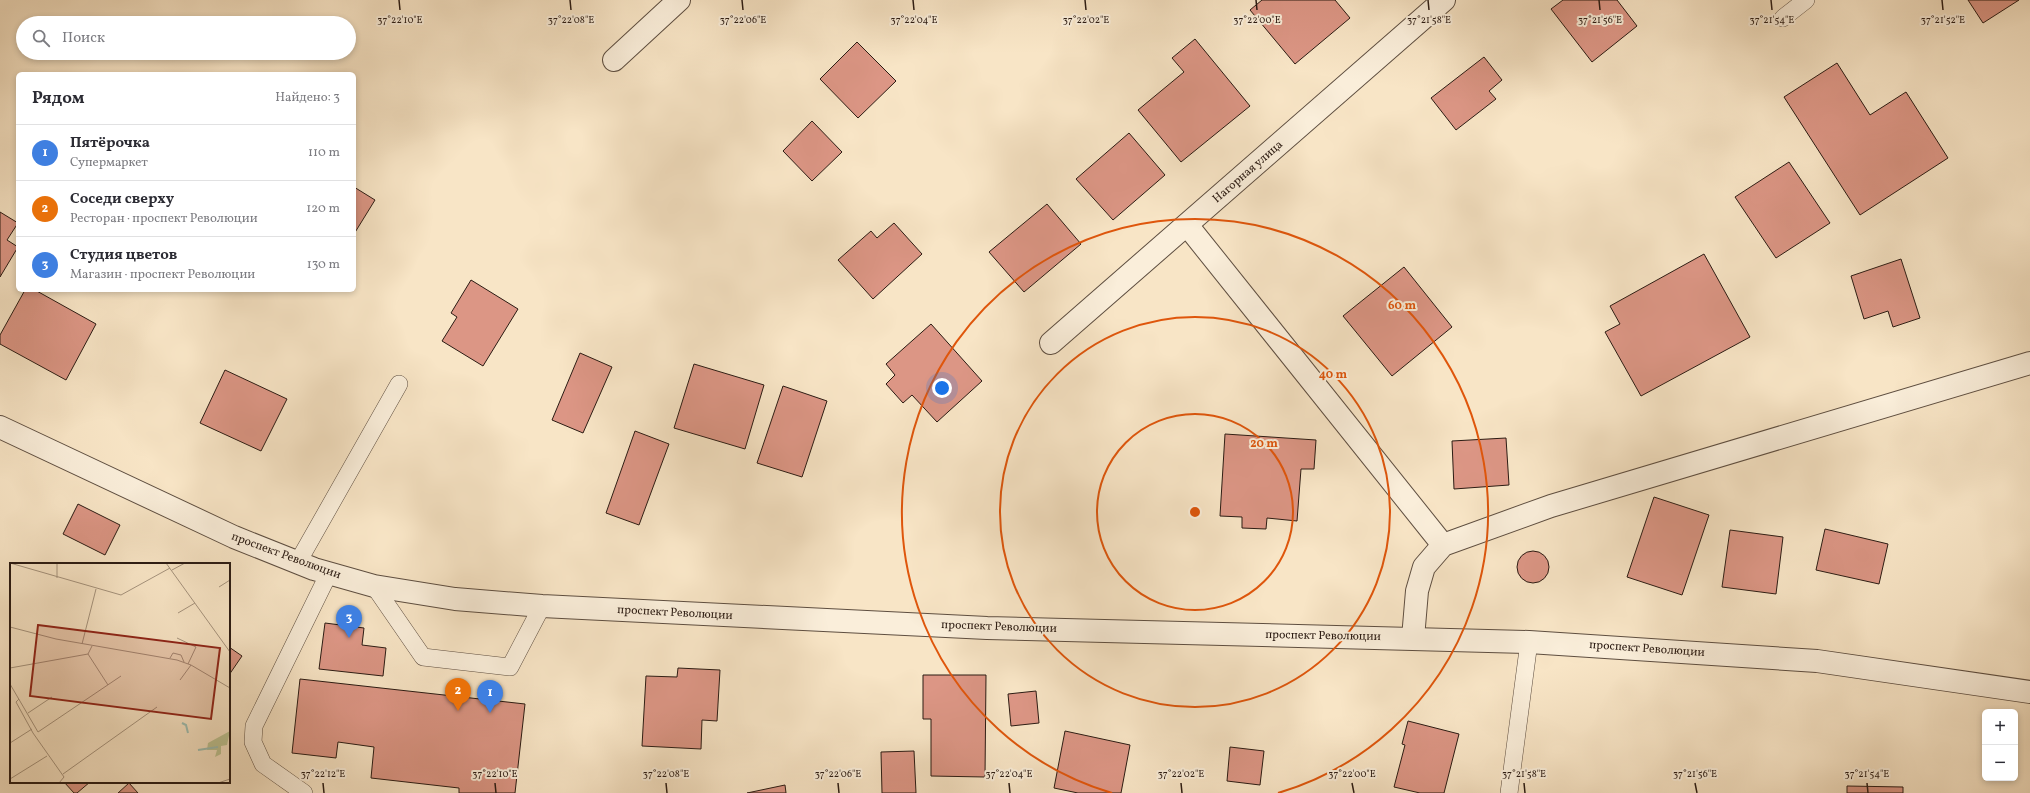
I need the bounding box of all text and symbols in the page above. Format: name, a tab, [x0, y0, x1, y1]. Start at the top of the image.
text: 37°22'10"E	[377, 13, 423, 27]
text: 37°22'08"E	[548, 13, 594, 27]
text: 37°22'06"E	[720, 13, 766, 27]
text: 37°22'04"E	[891, 13, 937, 27]
text: 37°22'02"E	[1063, 13, 1109, 27]
text: 37°22'00"E	[1233, 13, 1281, 27]
text: 37°21'58"E	[1407, 13, 1451, 27]
text: 37°21'56"E	[1578, 13, 1622, 27]
text: 37°21'54"E	[1750, 13, 1794, 27]
text: 37°21'52"E	[1921, 13, 1965, 27]
search box	[16, 16, 356, 60]
icon: search	[30, 27, 52, 49]
text: Поиск	[62, 28, 105, 49]
text: Рядом	[32, 87, 85, 110]
text: Найдено: 3	[275, 89, 340, 107]
text: Пятёрочка	[70, 133, 150, 154]
street label: Нагорная улица	[1209, 137, 1287, 207]
text: 1	[42, 144, 48, 162]
text: 110 m	[308, 144, 340, 162]
text: Супермаркет	[70, 154, 148, 172]
text: Соседи сверху	[70, 189, 174, 210]
text: 2	[42, 200, 48, 218]
text: 120 m	[306, 200, 340, 218]
text: Ресторан · проспект Революции	[70, 210, 258, 228]
text: Студия цветов	[70, 245, 177, 266]
text: 3	[42, 256, 48, 274]
text: 130 m	[307, 256, 340, 274]
text: Магазин · проспект Революции	[70, 266, 255, 284]
text: 60 m	[1388, 298, 1416, 314]
text: 40 m	[1319, 367, 1348, 383]
your location	[932, 378, 952, 398]
text: 20 m	[1250, 436, 1278, 452]
centre of rings	[1188, 505, 1202, 519]
street label: проспект Революции	[229, 529, 343, 583]
inset map	[10, 563, 230, 783]
street label: проспект Революции	[617, 602, 733, 624]
pin: 3	[336, 605, 362, 638]
street label: проспект Революции	[941, 617, 1057, 637]
street label: проспект Революции	[1265, 627, 1381, 645]
street label: проспект Революции	[1589, 637, 1705, 661]
pin: 2	[445, 678, 471, 711]
pin: 1	[477, 680, 503, 713]
map controls	[1982, 709, 2018, 781]
button: +	[1982, 709, 2018, 745]
button: −	[1982, 745, 2018, 781]
text: 37°22'12"E	[301, 767, 345, 781]
text: 37°22'10"E	[472, 767, 518, 781]
text: 37°22'08"E	[643, 767, 689, 781]
text: 37°22'06"E	[815, 767, 861, 781]
text: 37°22'04"E	[986, 767, 1032, 781]
text: 37°22'02"E	[1158, 767, 1204, 781]
text: 37°22'00"E	[1328, 767, 1376, 781]
text: 37°21'58"E	[1502, 767, 1546, 781]
text: 37°21'56"E	[1673, 767, 1717, 781]
text: 37°21'54"E	[1845, 767, 1889, 781]

